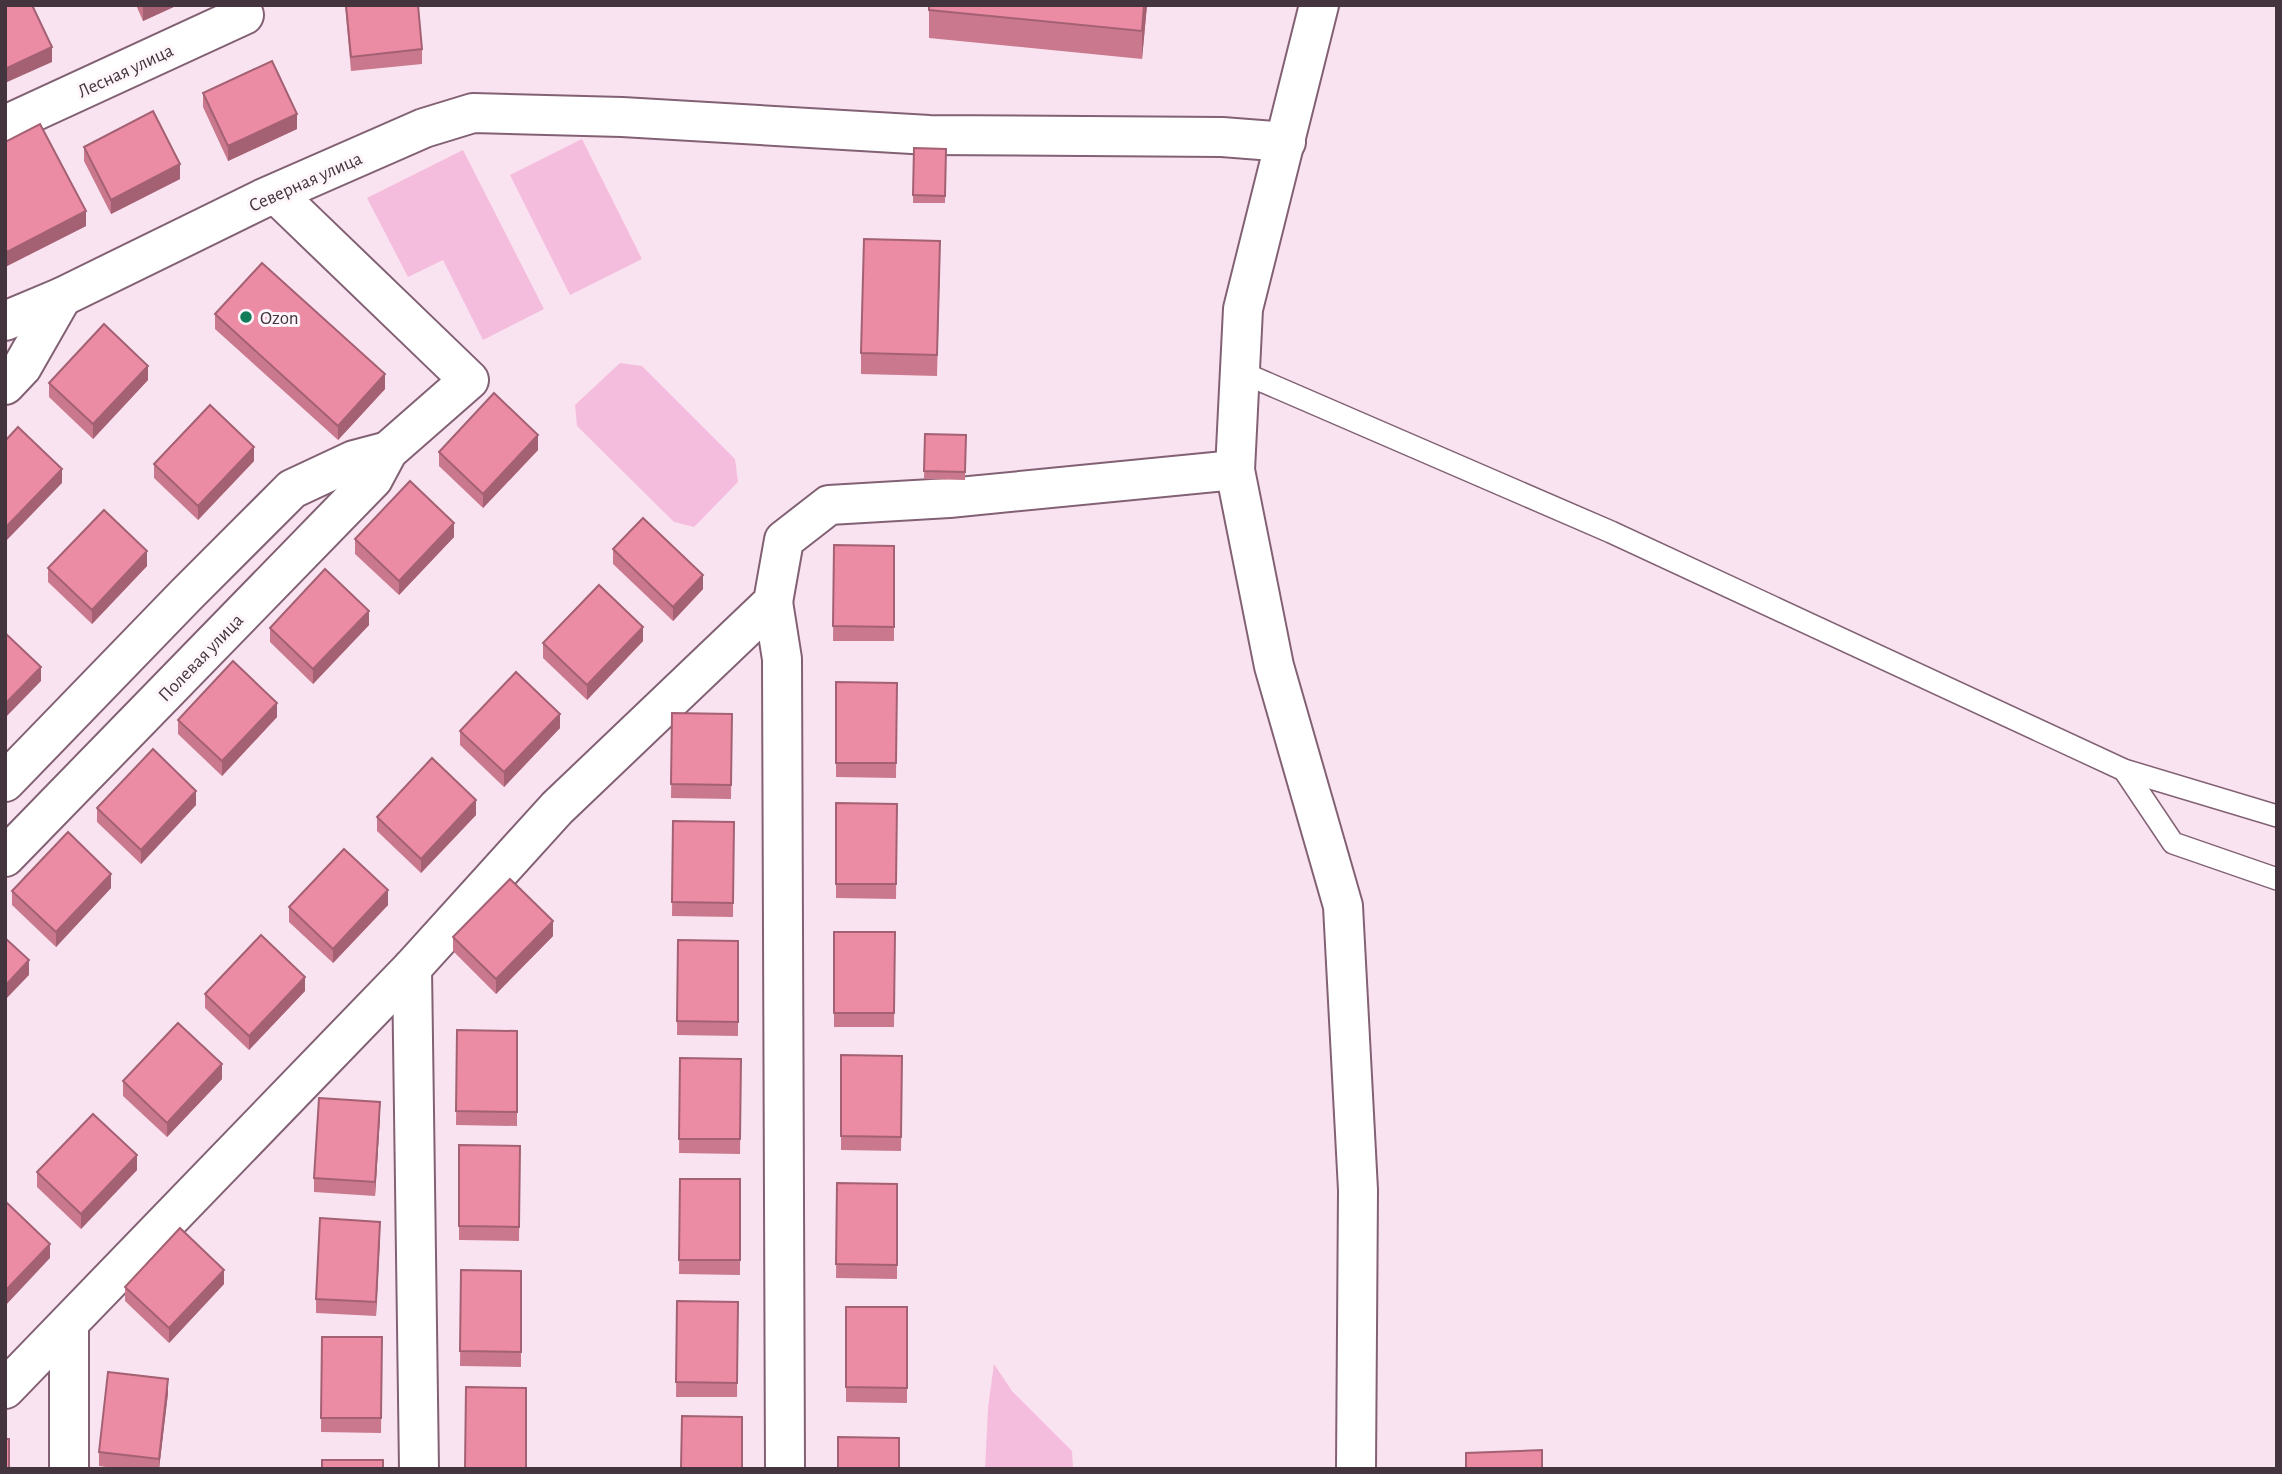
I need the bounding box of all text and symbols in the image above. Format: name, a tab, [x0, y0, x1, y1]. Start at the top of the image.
street label: Лесная улица	[75, 41, 177, 102]
street label: Северная улица	[246, 149, 365, 216]
marker: Ozon	[238, 309, 254, 325]
place label: Ozon	[260, 309, 299, 328]
street label: Полевая улица	[155, 610, 247, 705]

